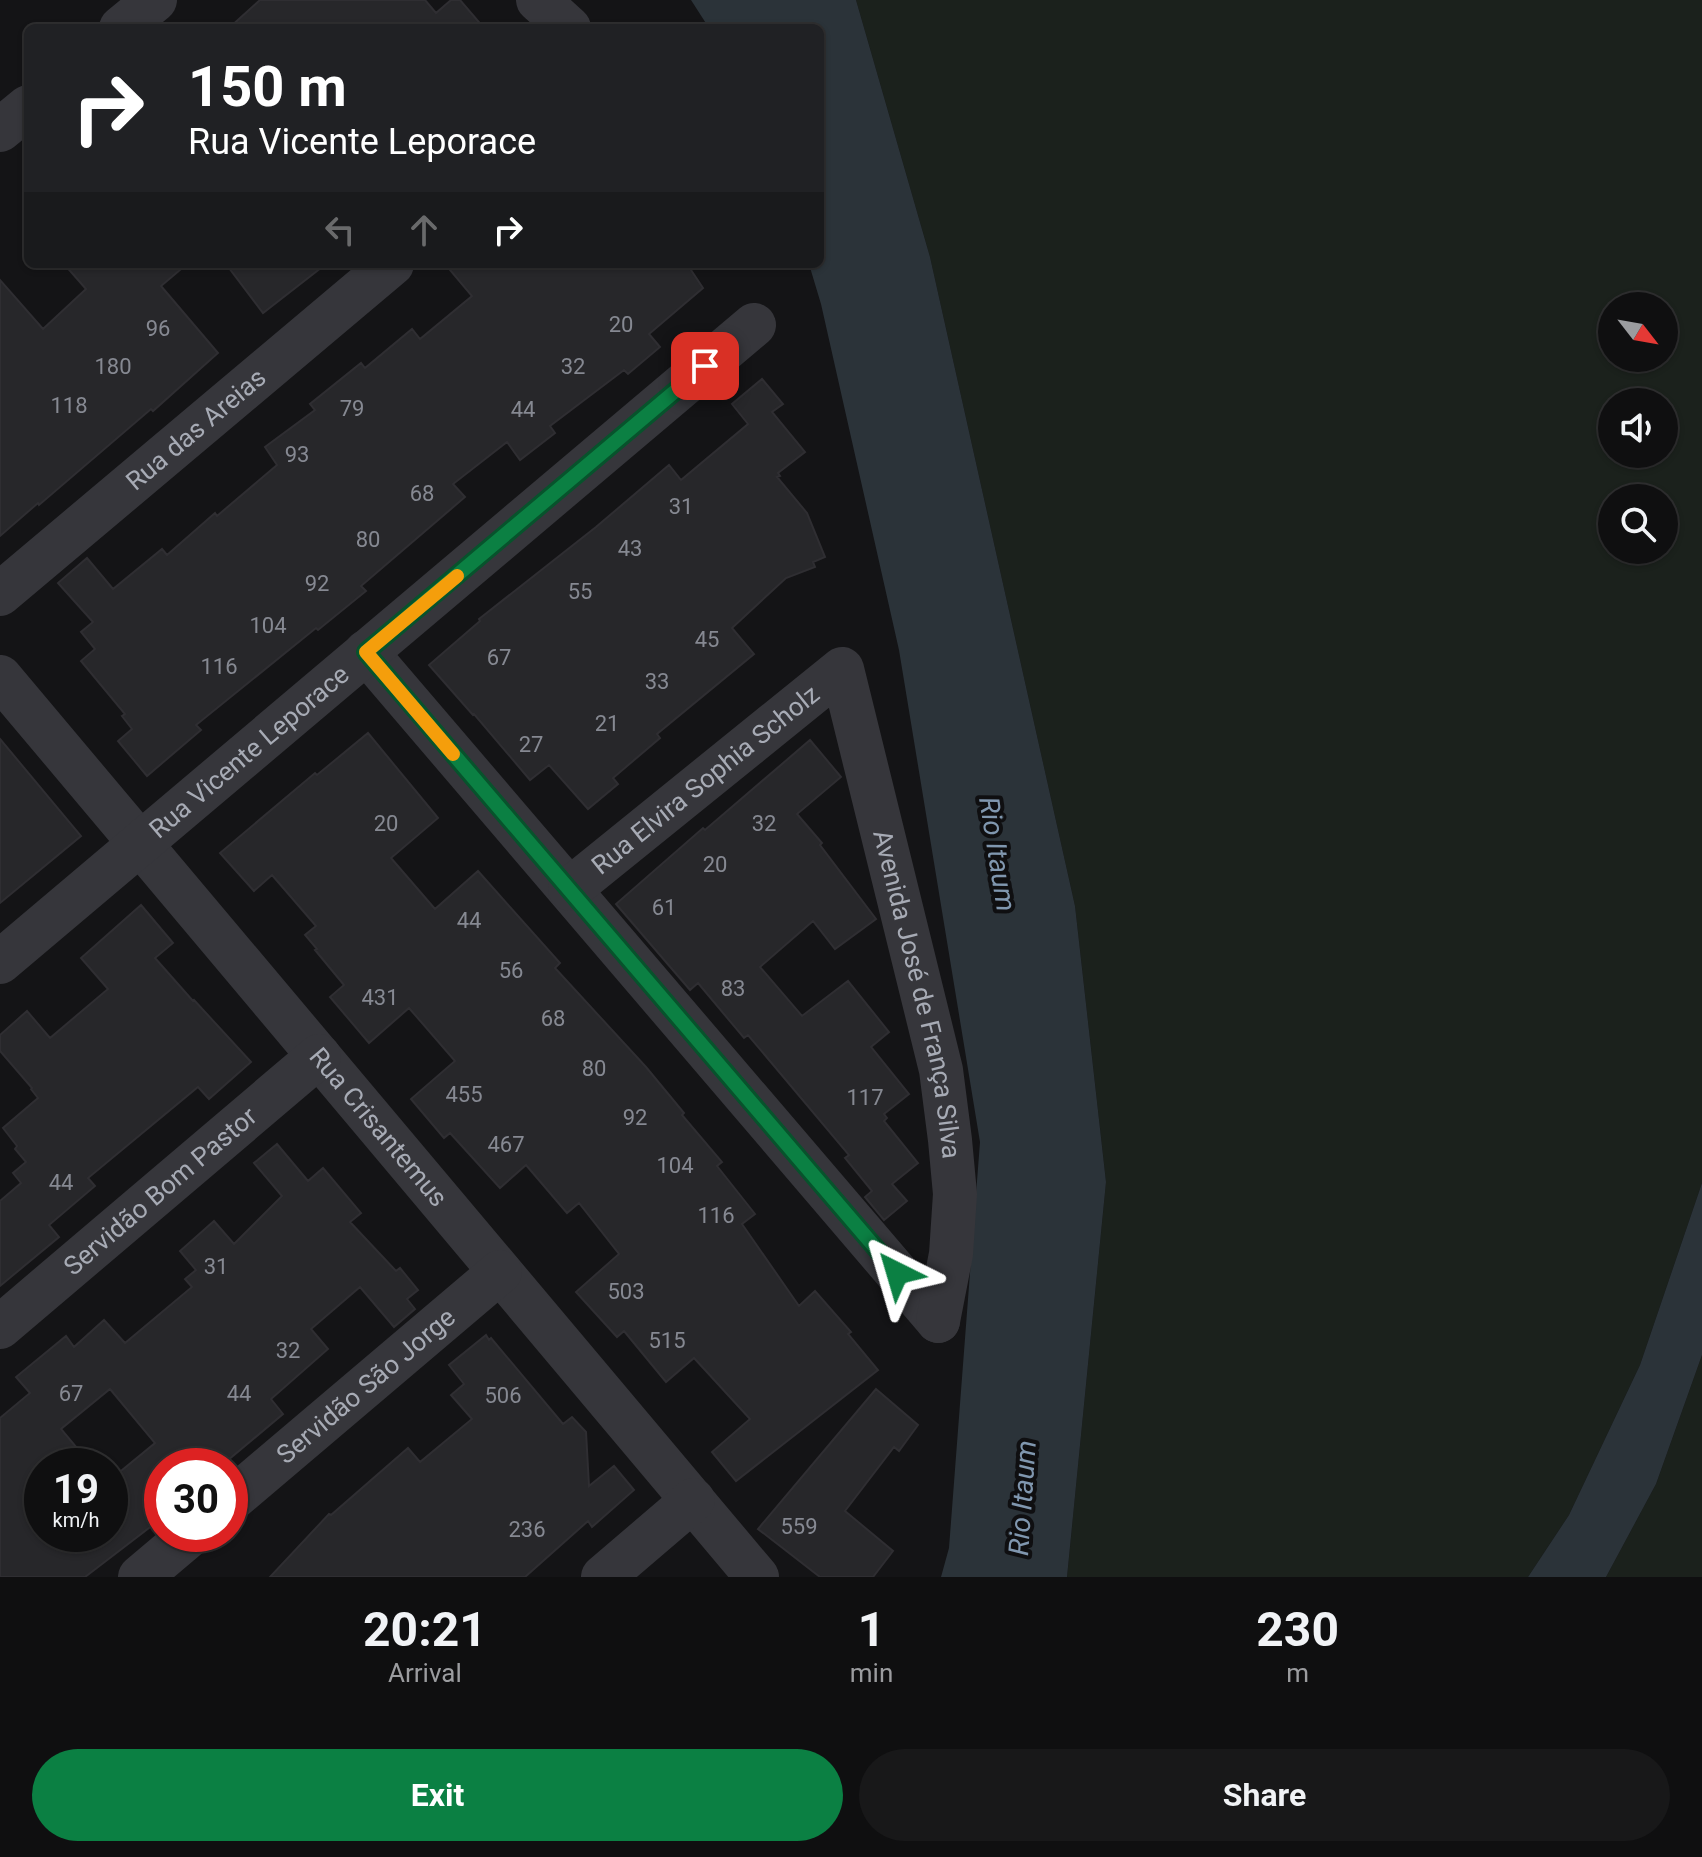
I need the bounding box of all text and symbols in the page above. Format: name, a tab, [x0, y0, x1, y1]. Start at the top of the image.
text: 150 m	[188, 54, 347, 120]
icon: right	[56, 56, 160, 160]
text: Rua Vicente Leporace	[188, 121, 536, 163]
icon: left	[318, 208, 362, 252]
icon: ahead	[402, 208, 446, 252]
icon: right	[486, 208, 530, 252]
north arrow	[1598, 292, 1678, 372]
map controls	[1598, 292, 1678, 564]
house number: 20	[609, 312, 633, 337]
house number: 96	[146, 316, 170, 341]
pin	[671, 332, 739, 400]
icon: arrive	[683, 344, 727, 388]
house number: 180	[94, 354, 132, 379]
house number: 32	[561, 354, 585, 379]
street label: Rua das Areias	[120, 362, 272, 496]
button: sound	[1598, 388, 1678, 468]
house number: 118	[50, 393, 88, 418]
house number: 79	[340, 396, 364, 421]
house number: 44	[511, 397, 535, 422]
house number: 93	[285, 442, 309, 467]
house number: 68	[410, 481, 434, 506]
button: search	[1598, 484, 1678, 564]
house number: 31	[669, 494, 693, 519]
house number: 80	[356, 527, 380, 552]
house number: 43	[618, 536, 642, 561]
house number: 92	[305, 571, 329, 596]
house number: 55	[568, 579, 592, 604]
house number: 104	[249, 613, 287, 638]
house number: 45	[695, 627, 719, 652]
house number: 67	[487, 645, 511, 670]
house number: 116	[200, 654, 238, 679]
street label: Rua Vicente Leporace	[143, 659, 355, 844]
house number: 33	[645, 669, 669, 694]
street label: Rua Elvira Sophia Scholz	[586, 679, 825, 880]
house number: 21	[595, 711, 619, 736]
house number: 27	[519, 732, 543, 757]
water label: Rio Itaum	[972, 794, 1023, 914]
house number: 20	[374, 811, 398, 836]
house number: 32	[752, 811, 776, 836]
street label: Avenida José de França Silva	[867, 827, 967, 1160]
house number: 20	[703, 852, 727, 877]
house number: 61	[652, 895, 676, 920]
house number: 44	[457, 908, 481, 933]
house number: 56	[499, 958, 523, 983]
house number: 83	[721, 976, 745, 1001]
house number: 431	[361, 985, 399, 1010]
house number: 68	[541, 1006, 565, 1031]
street label: Rua Crisantemus	[303, 1042, 454, 1212]
house number: 80	[582, 1056, 606, 1081]
house number: 455	[445, 1082, 483, 1107]
house number: 117	[846, 1085, 884, 1110]
street label: Servidão Bom Pastor	[58, 1101, 263, 1281]
house number: 92	[623, 1105, 647, 1130]
house number: 467	[487, 1132, 525, 1157]
house number: 104	[656, 1153, 694, 1178]
house number: 44	[49, 1170, 73, 1195]
house number: 116	[697, 1203, 735, 1228]
position arrow	[855, 1231, 939, 1315]
house number: 31	[204, 1254, 228, 1279]
house number: 503	[607, 1279, 645, 1304]
street label: Servidão São Jorge	[270, 1302, 461, 1470]
house number: 515	[648, 1328, 686, 1353]
house number: 32	[276, 1338, 300, 1363]
house number: 67	[59, 1381, 83, 1406]
house number: 44	[227, 1381, 251, 1406]
house number: 506	[484, 1383, 522, 1408]
water label: Rio Itaum	[1002, 1439, 1043, 1557]
speed limit sign: 30	[144, 1448, 248, 1552]
text: 19	[53, 1466, 99, 1513]
text: km/h	[53, 1508, 99, 1532]
house number: 559	[780, 1514, 818, 1539]
house number: 236	[508, 1517, 546, 1542]
text: 20:21	[363, 1601, 487, 1658]
text: 1	[858, 1601, 885, 1658]
text: 230	[1256, 1601, 1339, 1658]
text: Arrival	[388, 1658, 462, 1688]
text: min	[850, 1658, 893, 1688]
text: m	[1286, 1658, 1309, 1688]
button: Exit	[32, 1749, 843, 1841]
button: Share	[859, 1749, 1670, 1841]

